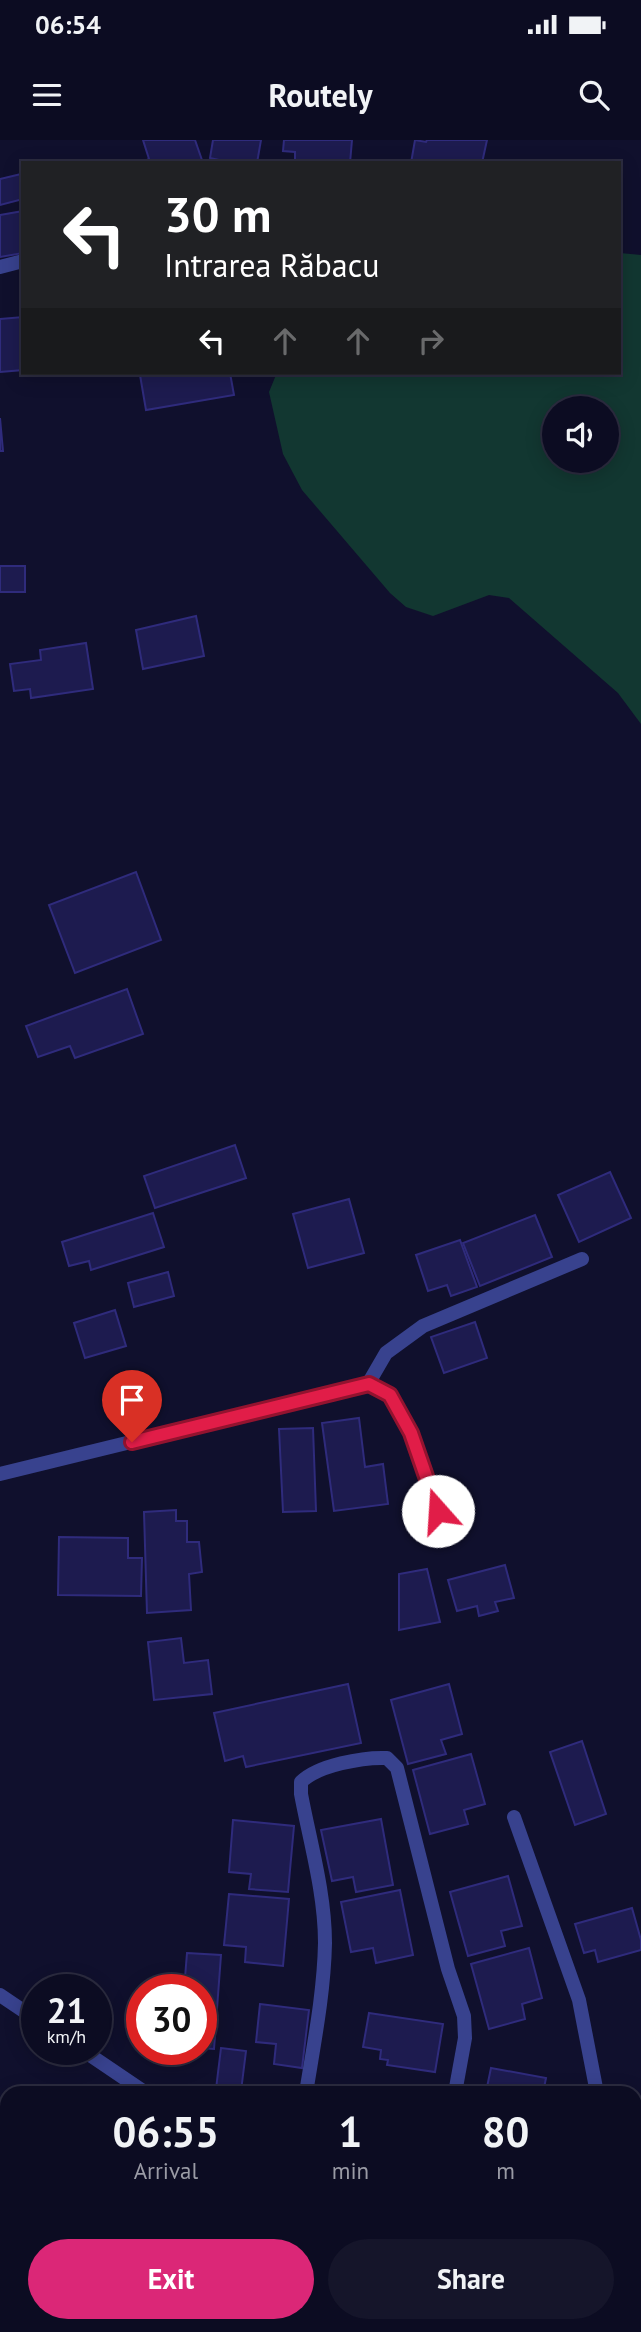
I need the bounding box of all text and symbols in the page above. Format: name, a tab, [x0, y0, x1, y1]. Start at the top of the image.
text: 06:54	[35, 8, 101, 41]
text: Routely	[268, 74, 373, 116]
icon: menu	[28, 76, 66, 114]
icon: search	[575, 76, 613, 114]
text: 30 m	[164, 182, 271, 246]
icon: left	[49, 189, 140, 280]
text: Intrarea Răbacu	[164, 244, 379, 286]
icon: left	[193, 322, 231, 360]
icon: ahead	[266, 322, 304, 360]
icon: ahead	[339, 322, 377, 360]
icon: right	[412, 322, 450, 360]
map controls	[542, 396, 619, 473]
button: sound	[542, 396, 619, 473]
pin	[102, 1370, 162, 1442]
icon: arrive	[113, 1381, 151, 1419]
position arrow	[401, 1474, 475, 1548]
speed limit sign: 30	[126, 1974, 217, 2065]
text: 21	[47, 1987, 86, 2033]
text: km/h	[47, 2025, 86, 2048]
text: 06:55	[113, 2104, 219, 2159]
text: 1	[339, 2104, 362, 2159]
text: 80	[482, 2104, 529, 2159]
text: Arrival	[134, 2156, 198, 2185]
text: min	[332, 2156, 369, 2185]
text: m	[496, 2156, 515, 2185]
button: Exit	[28, 2239, 314, 2319]
button: Share	[328, 2239, 614, 2319]

